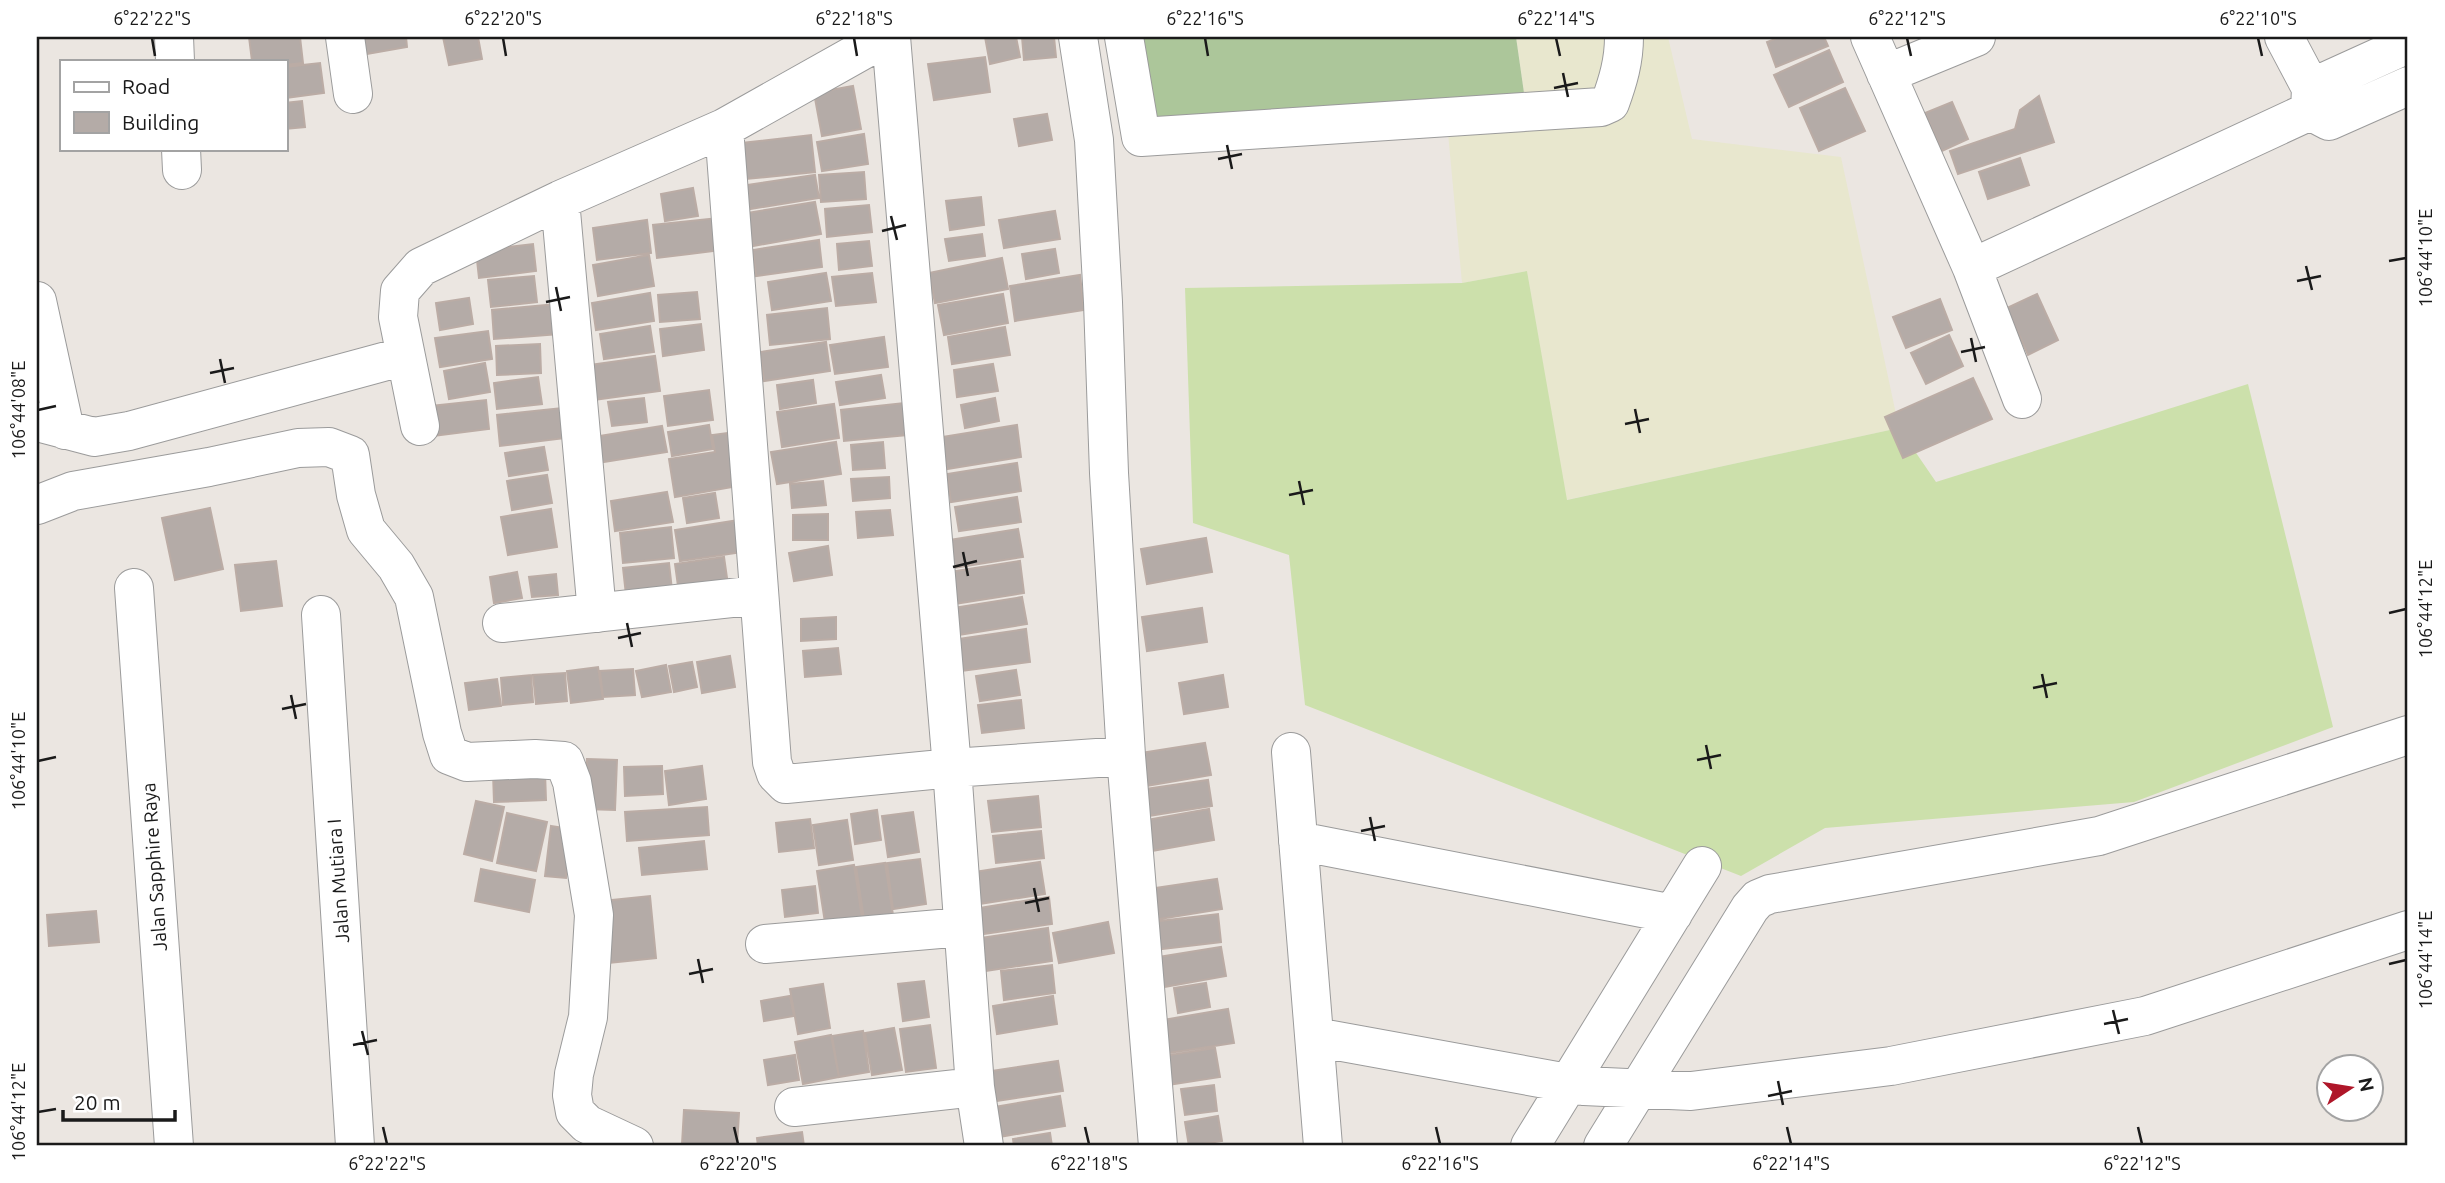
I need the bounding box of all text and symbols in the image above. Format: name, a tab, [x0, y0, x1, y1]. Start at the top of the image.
text: 6°22'22"S	[113, 8, 191, 28]
text: 6°22'20"S	[464, 8, 542, 28]
text: 6°22'18"S	[815, 8, 893, 28]
text: 6°22'16"S	[1166, 8, 1244, 28]
text: 6°22'14"S	[1517, 8, 1595, 28]
text: 6°22'12"S	[1868, 8, 1946, 28]
text: 6°22'10"S	[2219, 8, 2297, 28]
legend	[60, 60, 287, 150]
text: Road	[122, 74, 170, 98]
text: Building	[122, 110, 199, 134]
text: 106°44'10"E	[2415, 209, 2435, 307]
text: 106°44'08"E	[8, 361, 28, 459]
text: 106°44'12"E	[2415, 560, 2435, 658]
text: 106°44'10"E	[8, 712, 28, 810]
street label: Jalan Sapphire Raya	[137, 782, 171, 952]
street label: Jalan Mutiara I	[323, 818, 353, 944]
text: 106°44'14"E	[2415, 911, 2435, 1009]
north arrow	[2316, 1054, 2386, 1124]
text: 106°44'12"E	[8, 1063, 28, 1161]
text: N	[2354, 1075, 2379, 1094]
scale bar	[63, 1078, 175, 1122]
text: 20 m	[74, 1090, 121, 1114]
text: 6°22'22"S	[348, 1153, 426, 1173]
text: 6°22'20"S	[699, 1153, 777, 1173]
text: 6°22'18"S	[1050, 1153, 1128, 1173]
text: 6°22'16"S	[1401, 1153, 1479, 1173]
text: 6°22'14"S	[1752, 1153, 1830, 1173]
text: 6°22'12"S	[2103, 1153, 2181, 1173]

